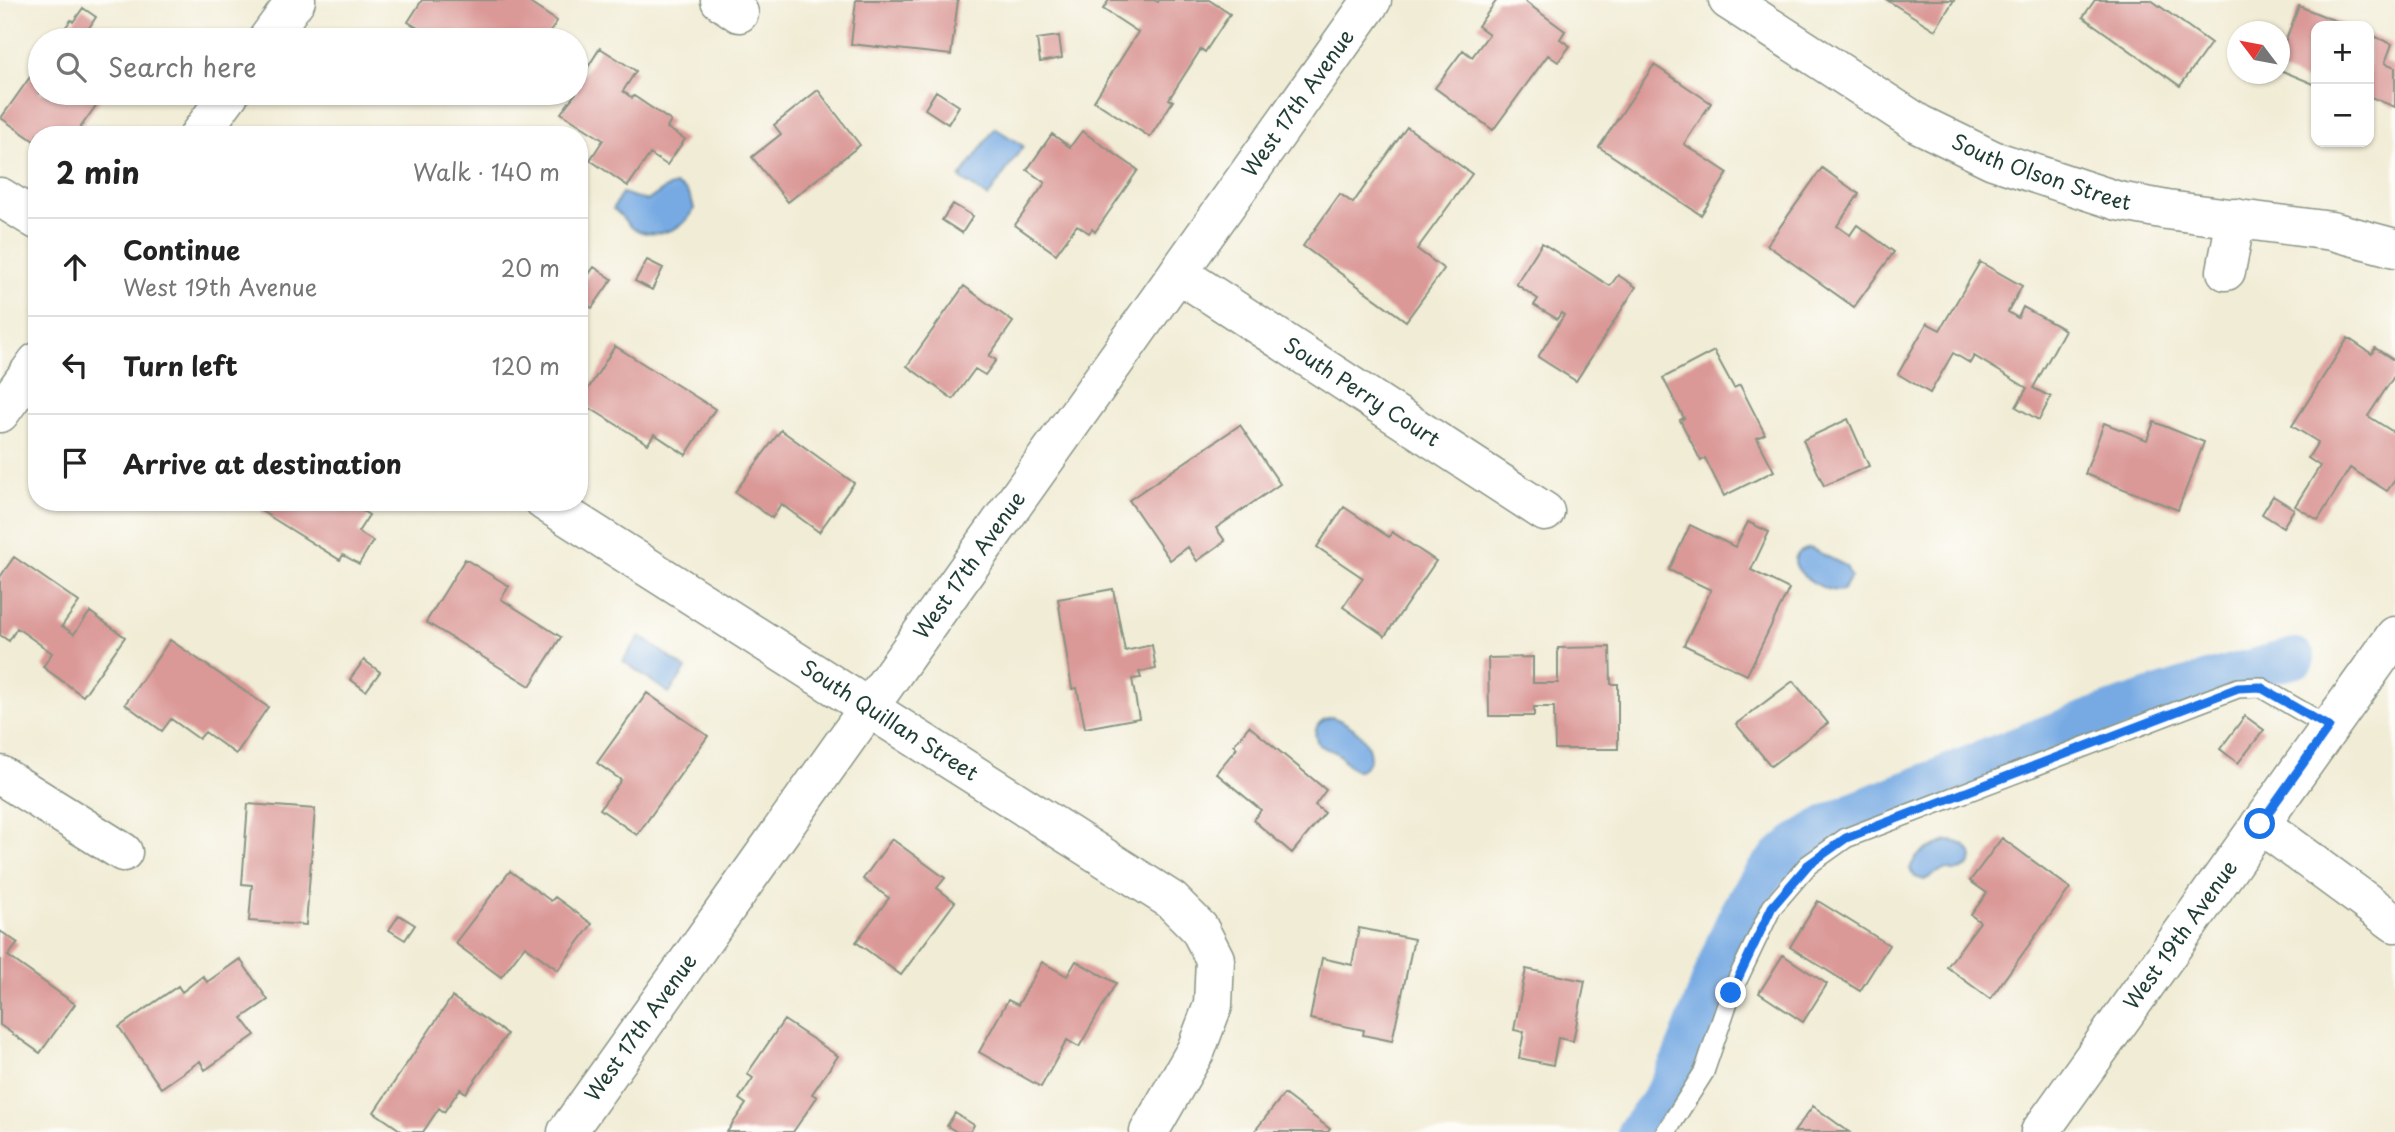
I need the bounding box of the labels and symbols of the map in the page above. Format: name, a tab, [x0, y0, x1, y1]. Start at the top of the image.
north arrow	[2227, 21, 2290, 84]
street label: West 17th Avenue	[1233, 22, 1361, 183]
street label: South Olson Street	[1947, 124, 2134, 217]
street label: South Perry Court	[1278, 328, 1447, 453]
street label: West 17th Avenue	[904, 484, 1032, 645]
street label: South Quillan Street	[795, 651, 985, 788]
route start	[2244, 808, 2275, 839]
street label: West 19th Avenue	[2115, 853, 2244, 1016]
street label: West 17th Avenue	[576, 946, 703, 1107]
route end	[1715, 977, 1746, 1008]

